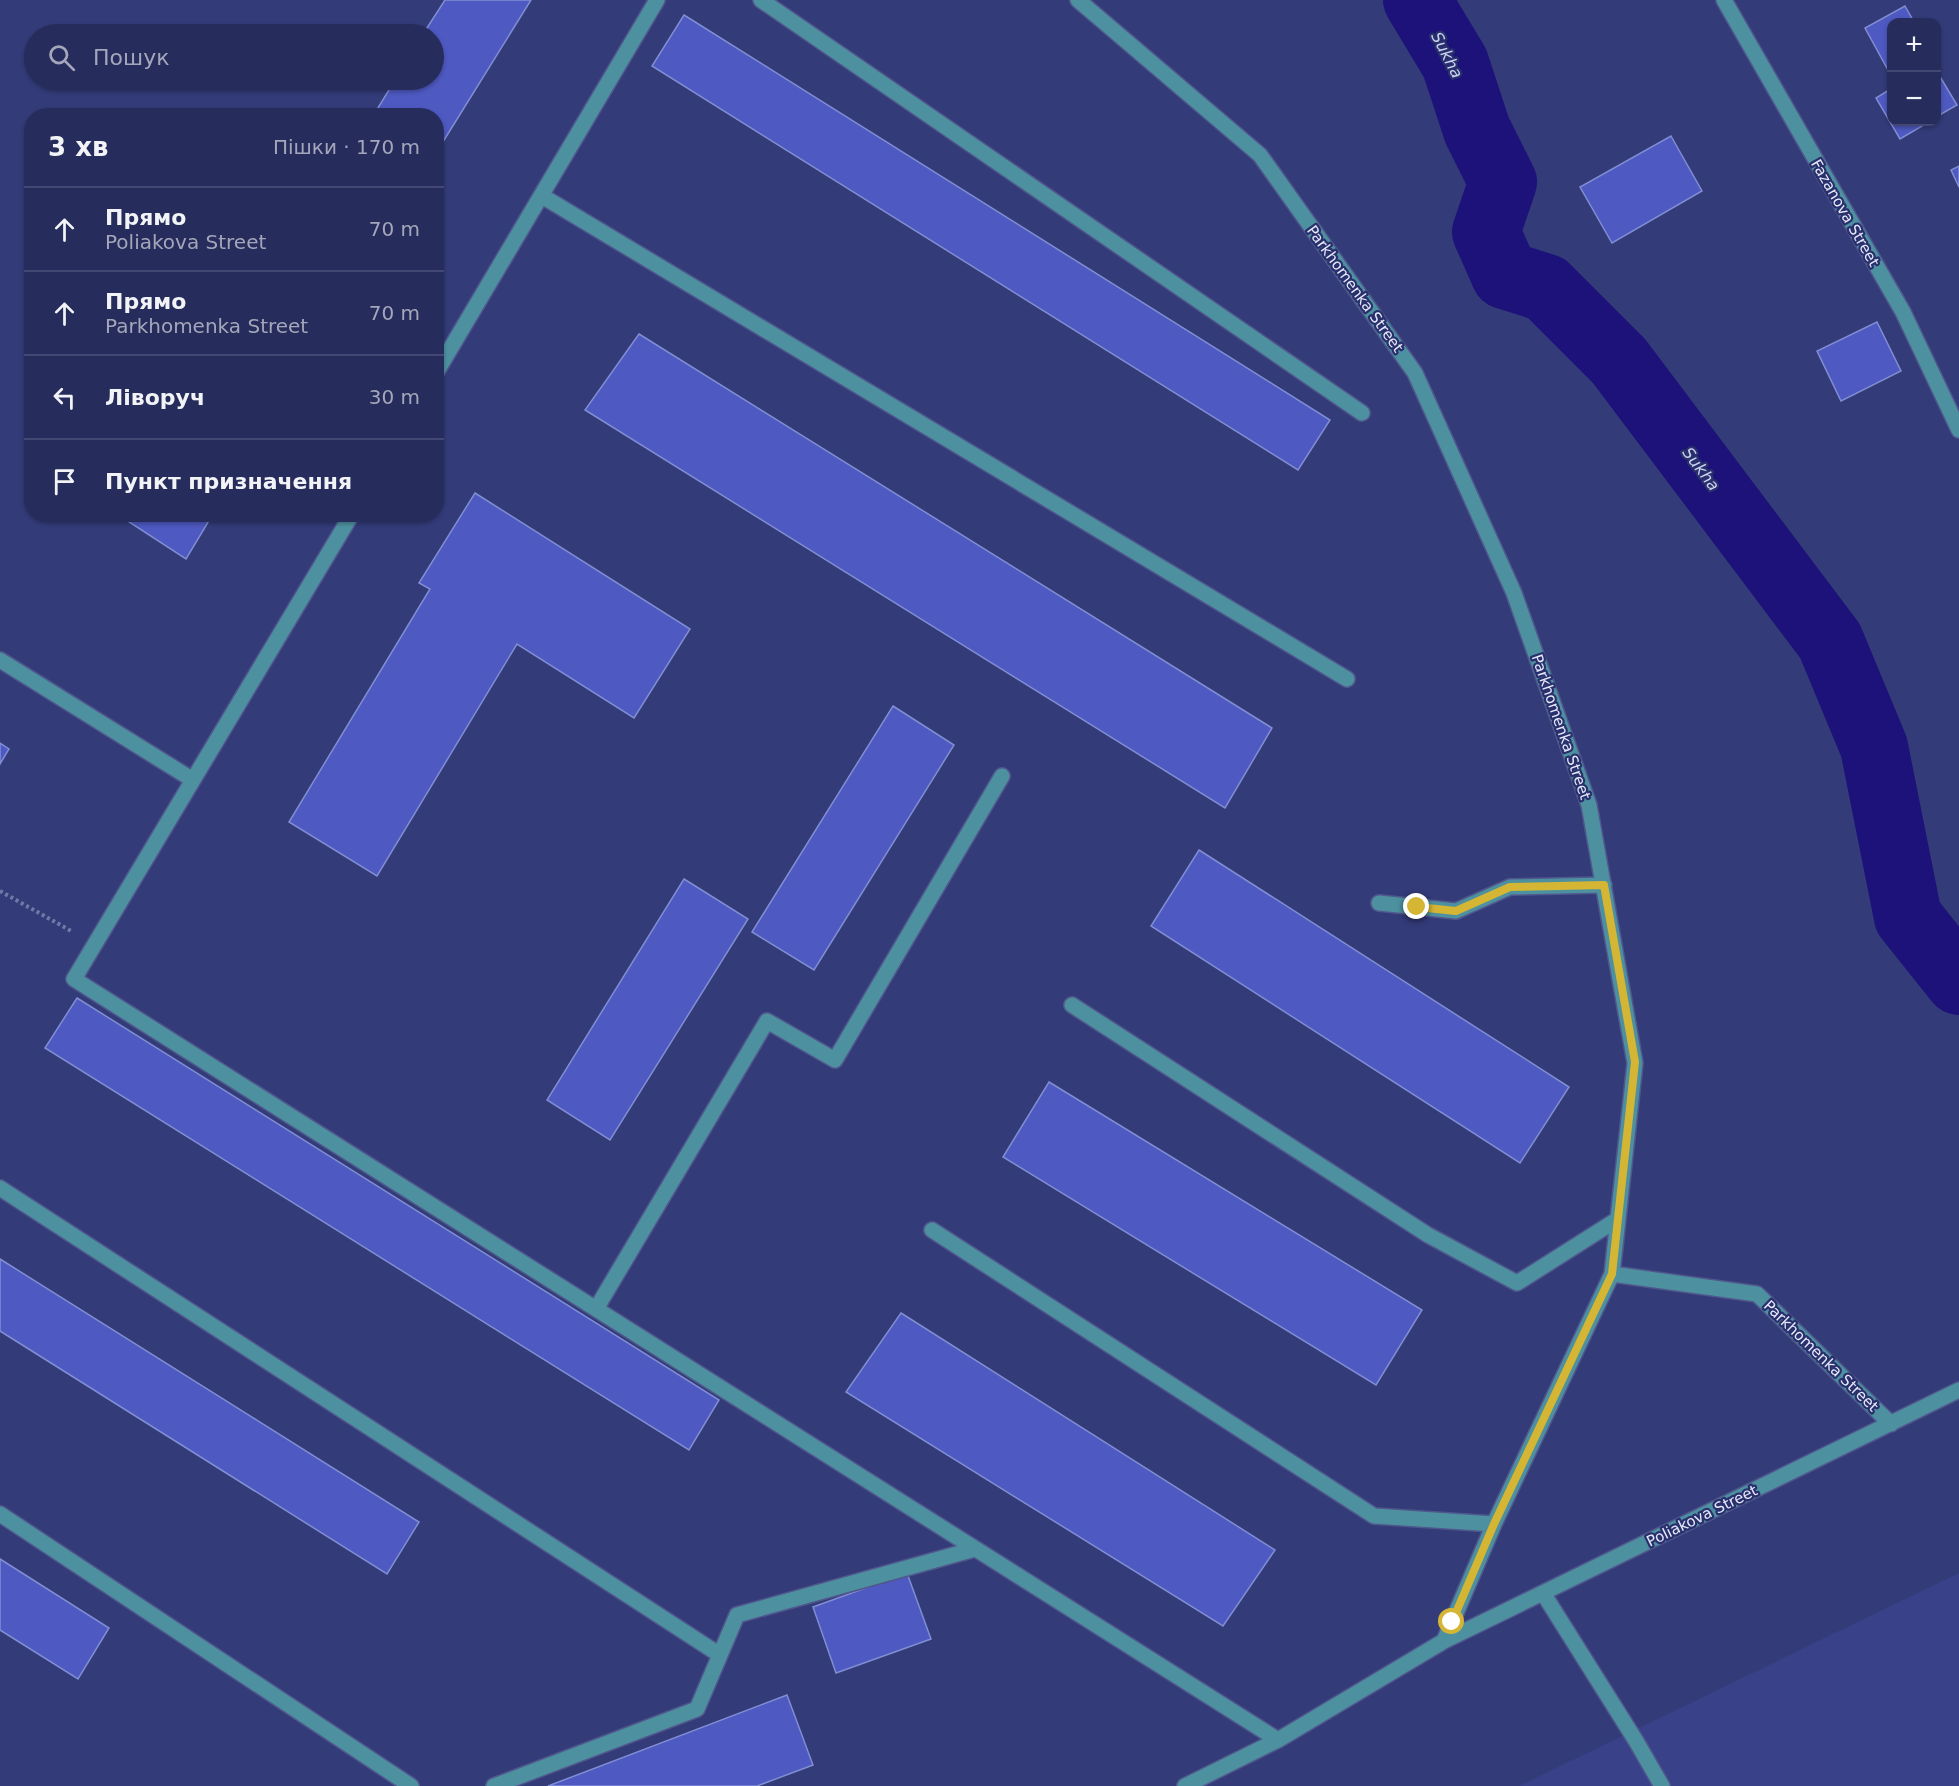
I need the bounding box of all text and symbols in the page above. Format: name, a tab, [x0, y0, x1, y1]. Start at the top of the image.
map controls	[1887, 18, 1941, 126]
button: +	[1887, 18, 1941, 72]
search box	[24, 24, 444, 90]
water label: Sukha	[1427, 29, 1467, 81]
icon: search	[45, 41, 78, 74]
text: Пошук	[93, 45, 169, 70]
button: −	[1887, 72, 1941, 126]
text: 3 хв	[48, 132, 108, 162]
text: Пішки · 170 m	[273, 135, 420, 159]
street label: Fazanova Street	[1807, 156, 1883, 270]
text: Прямо	[105, 205, 186, 230]
icon: ahead	[48, 213, 81, 246]
text: 70 m	[369, 217, 420, 241]
street label: Parkhomenka Street	[1303, 222, 1407, 356]
text: Poliakova Street	[105, 230, 266, 254]
text: Прямо	[105, 289, 186, 314]
icon: ahead	[48, 297, 81, 330]
text: 70 m	[369, 301, 420, 325]
text: Parkhomenka Street	[105, 314, 308, 338]
icon: left	[48, 381, 81, 414]
text: Ліворуч	[105, 385, 205, 410]
text: 30 m	[369, 385, 420, 409]
water label: Sukha	[1679, 444, 1723, 494]
icon: arrive	[48, 465, 81, 498]
text: Пункт призначення	[105, 469, 352, 494]
street label: Parkhomenka Street	[1528, 652, 1594, 802]
route end	[1403, 893, 1429, 919]
street label: Parkhomenka Street	[1760, 1297, 1882, 1415]
street label: Poliakova Street	[1644, 1481, 1760, 1551]
route start	[1438, 1608, 1464, 1634]

